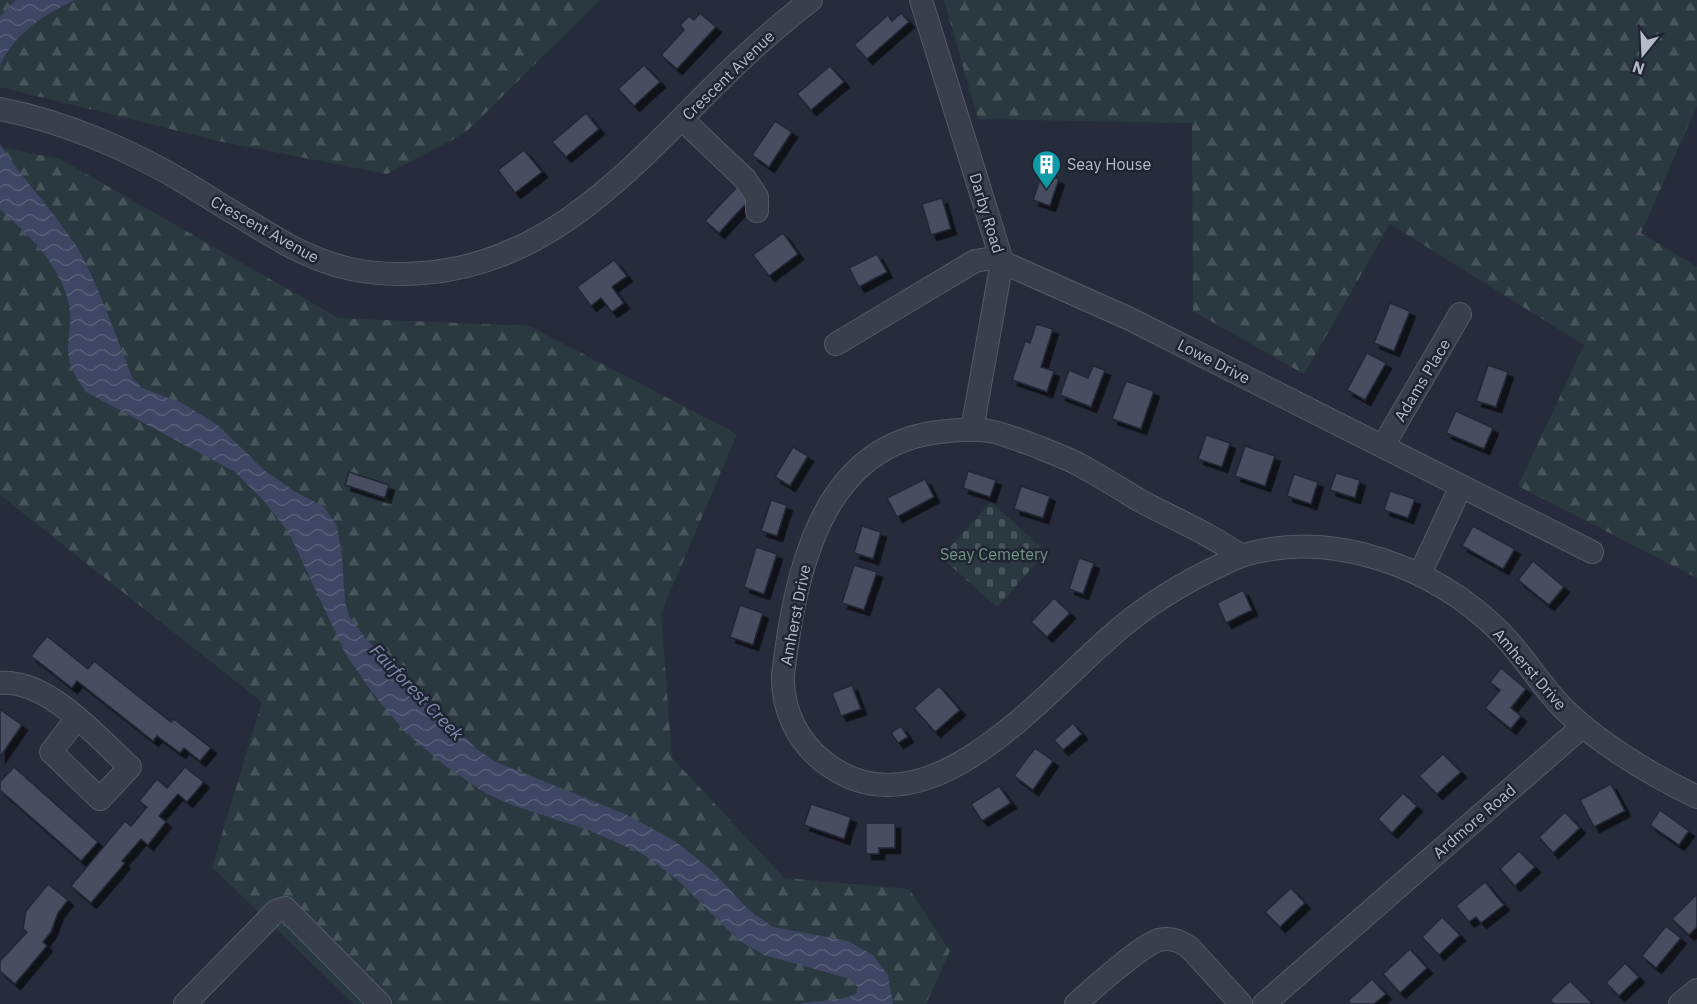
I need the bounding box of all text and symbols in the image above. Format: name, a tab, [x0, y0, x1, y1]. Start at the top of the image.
north arrow	[1613, 24, 1673, 84]
street label: Crescent Avenue	[678, 26, 779, 124]
text: N	[1630, 57, 1647, 80]
building icon: Seay House	[1030, 148, 1062, 190]
place label: Seay House	[1067, 154, 1151, 174]
street label: Darby Road	[965, 170, 1009, 256]
street label: Crescent Avenue	[207, 191, 323, 267]
street label: Lowe Drive	[1174, 334, 1254, 388]
street label: Adams Place	[1389, 335, 1455, 425]
park label: Seay Cemetery	[940, 544, 1048, 564]
street label: Amherst Drive	[775, 563, 815, 667]
street label: Amherst Drive	[1489, 624, 1571, 714]
water label: Fairforest Creek	[365, 639, 469, 746]
street label: Ardmore Road	[1428, 780, 1520, 862]

